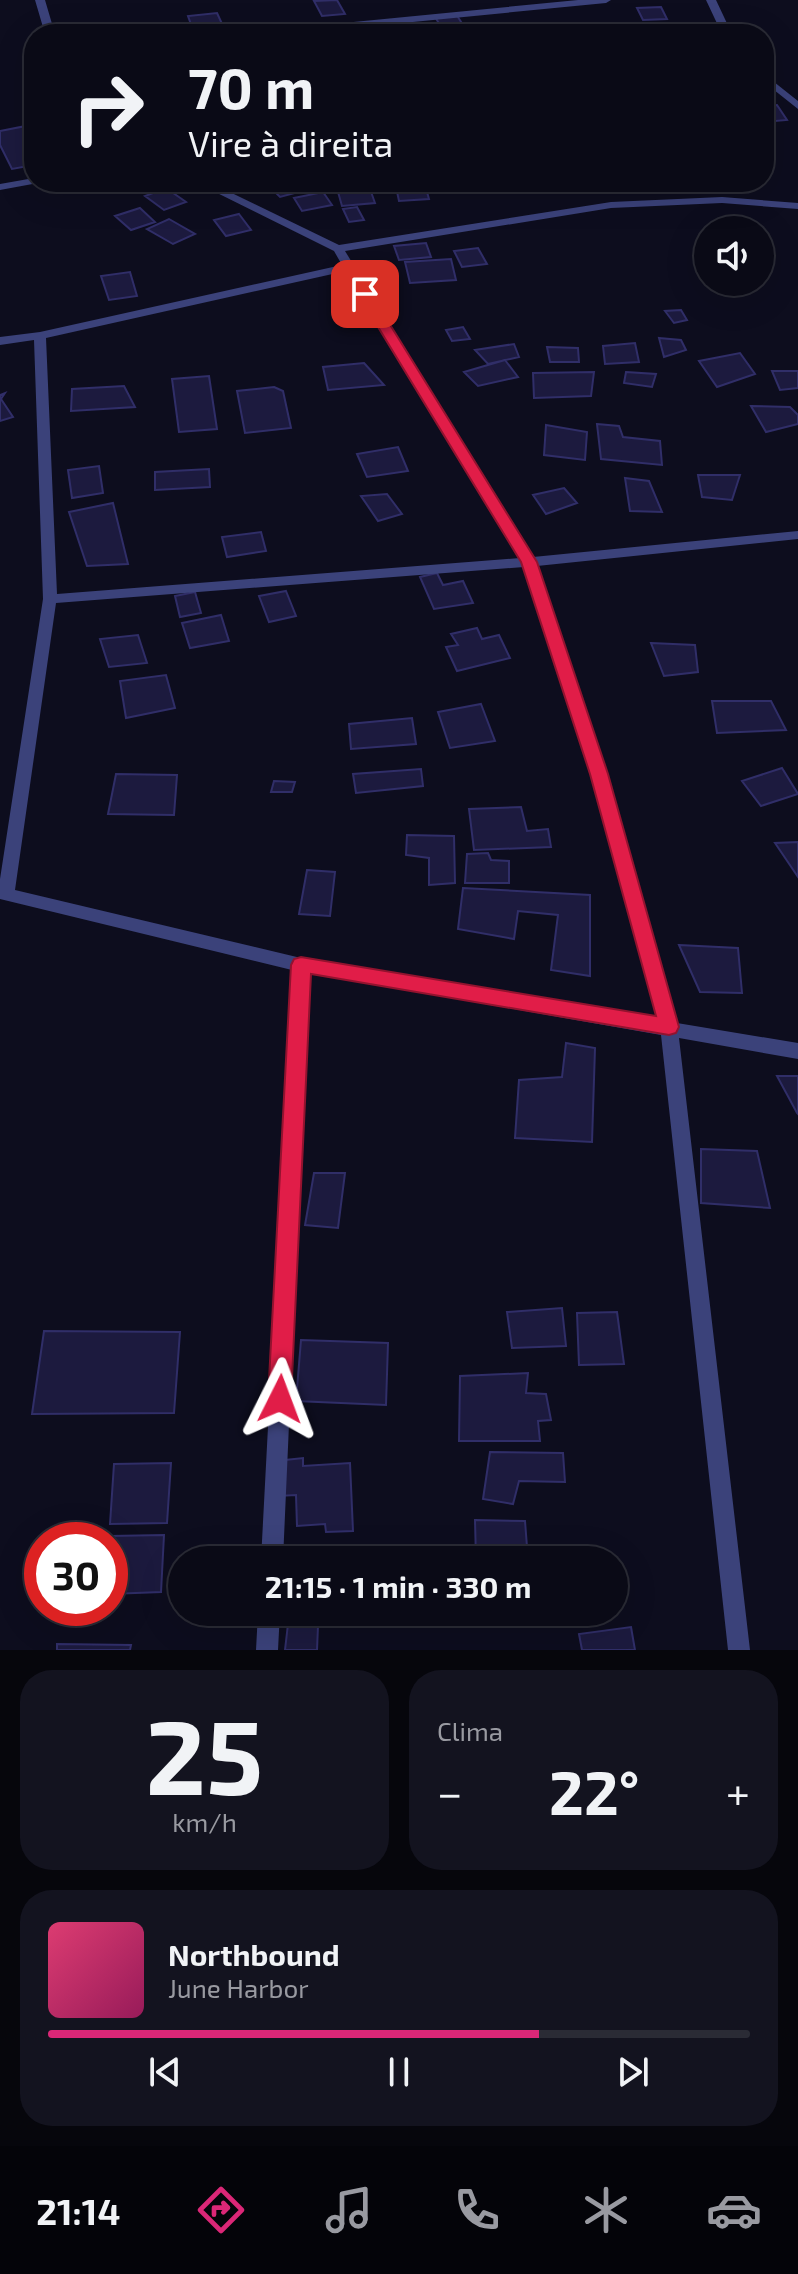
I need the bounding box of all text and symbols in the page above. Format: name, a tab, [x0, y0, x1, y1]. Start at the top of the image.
text: 70 m	[188, 53, 314, 120]
icon: right	[56, 56, 160, 160]
text: Vire à direita	[188, 121, 393, 164]
map controls	[694, 216, 774, 296]
button: sound	[694, 216, 774, 296]
pin	[331, 260, 399, 328]
icon: arrive	[343, 272, 387, 316]
position arrow	[238, 1357, 322, 1441]
speed limit sign: 30	[24, 1522, 128, 1626]
text: 21:15 · 1 min · 330 m	[265, 1568, 531, 1604]
text: 25	[146, 1691, 263, 1816]
text: Clima	[437, 1715, 503, 1746]
text: 22°	[549, 1755, 639, 1827]
text: −	[437, 1765, 463, 1818]
text: +	[726, 1765, 750, 1818]
text: km/h	[172, 1806, 237, 1837]
text: Northbound	[168, 1936, 340, 1972]
text: June Harbor	[168, 1972, 309, 2003]
icon: previous	[143, 2050, 187, 2094]
icon: pause	[377, 2050, 421, 2094]
icon: next	[611, 2050, 655, 2094]
icon: directions	[193, 2182, 249, 2238]
icon: music	[321, 2182, 377, 2238]
icon: phone	[449, 2182, 505, 2238]
icon: climate	[578, 2182, 634, 2238]
icon: car	[706, 2182, 762, 2238]
text: 21:14	[36, 2189, 120, 2232]

